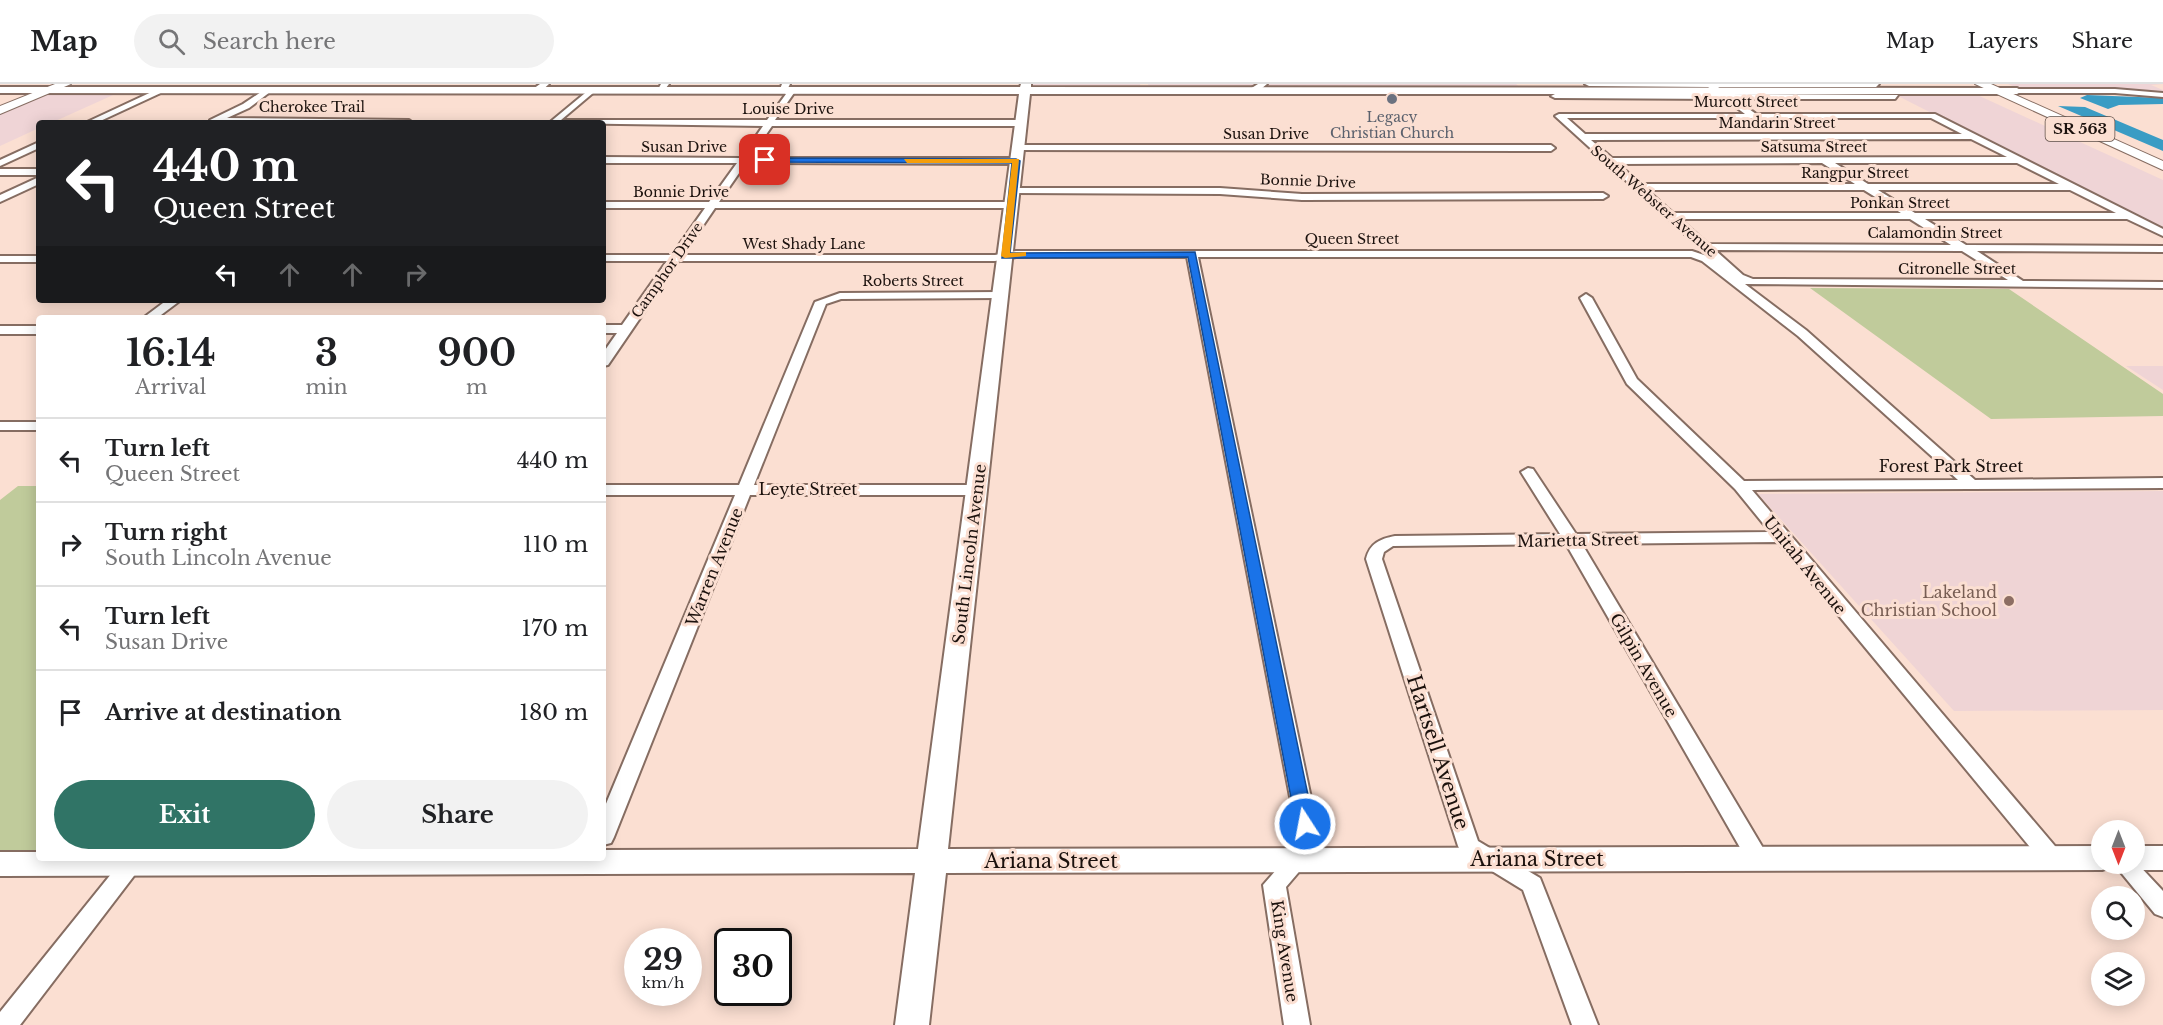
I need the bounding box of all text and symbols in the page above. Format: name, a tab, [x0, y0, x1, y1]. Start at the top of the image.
search box	[134, 14, 554, 68]
text: Map	[30, 24, 98, 59]
icon: search	[155, 25, 188, 58]
text: Search here	[203, 28, 336, 55]
text: Map	[1886, 28, 1935, 54]
text: Layers	[1968, 28, 2039, 54]
text: Share	[2072, 28, 2133, 54]
marker: Legacy Christian Church	[1385, 92, 1399, 106]
street label: Murcott Street	[1694, 93, 1799, 111]
street label: Cherokee Trail	[259, 98, 366, 116]
street label: Louise Drive	[742, 100, 834, 118]
place label: Legacy Christian Church	[1330, 108, 1454, 142]
street label: Mandarin Street	[1718, 114, 1836, 132]
road number: SR 563	[2046, 117, 2114, 141]
street label: Susan Drive	[1223, 125, 1309, 143]
pin	[739, 134, 790, 185]
street label: Susan Drive	[641, 138, 727, 156]
street label: Satsuma Street	[1761, 138, 1868, 156]
text: 440 m	[153, 140, 298, 192]
street label: South Webster Avenue	[1587, 141, 1721, 261]
icon: arrive	[748, 143, 781, 176]
icon: left	[54, 144, 132, 222]
street label: Rangpur Street	[1801, 164, 1910, 182]
street label: Bonnie Drive	[1260, 170, 1356, 192]
street label: Bonnie Drive	[633, 183, 729, 201]
text: Queen Street	[153, 192, 335, 225]
street label: Ponkan Street	[1850, 194, 1951, 212]
street label: Camphor Drive	[627, 219, 707, 321]
street label: Calamondin Street	[1867, 224, 2003, 242]
street label: Queen Street	[1305, 230, 1400, 248]
street label: West Shady Lane	[742, 235, 866, 253]
icon: left	[210, 258, 243, 291]
icon: ahead	[273, 258, 306, 291]
icon: ahead	[336, 258, 369, 291]
icon: right	[399, 258, 432, 291]
street label: Citronelle Street	[1898, 260, 2017, 278]
street label: Roberts Street	[862, 272, 965, 290]
text: 16:14	[126, 331, 216, 376]
text: 3	[315, 331, 338, 376]
text: 900	[437, 331, 516, 376]
text: Arrival	[135, 375, 206, 399]
text: min	[306, 375, 348, 399]
text: m	[466, 375, 488, 399]
text: Turn left	[105, 435, 210, 462]
icon: left	[54, 444, 87, 477]
text: 440 m	[517, 447, 588, 474]
street label: Forest Park Street	[1879, 456, 2023, 476]
text: Queen Street	[105, 462, 240, 486]
street label: South Lincoln Avenue	[948, 463, 990, 645]
street label: Leyte Street	[759, 479, 857, 499]
street label: Warren Avenue	[681, 505, 747, 630]
street label: Unitah Avenue	[1759, 512, 1851, 618]
text: Turn right	[105, 519, 227, 546]
icon: right	[54, 528, 87, 561]
street label: Marietta Street	[1517, 529, 1639, 551]
text: 110 m	[523, 531, 588, 558]
text: South Lincoln Avenue	[105, 546, 332, 570]
place label: Lakeland Christian School	[1861, 582, 1997, 620]
marker: Lakeland Christian School	[2002, 594, 2016, 608]
text: Turn left	[105, 603, 210, 630]
street label: Gilpin Avenue	[1606, 609, 1682, 721]
icon: left	[54, 612, 87, 645]
text: 170 m	[522, 615, 588, 642]
text: Susan Drive	[105, 630, 228, 654]
street label: Hartsell Avenue	[1402, 672, 1474, 832]
icon: arrive	[54, 696, 87, 729]
text: Arrive at destination	[105, 699, 342, 726]
text: 180 m	[519, 699, 588, 726]
button: Exit	[54, 780, 315, 849]
button: Share	[327, 780, 588, 849]
position arrow	[1273, 792, 1337, 856]
north arrow	[2091, 820, 2145, 874]
map controls	[2091, 820, 2145, 1006]
street label: Ariana Street	[1469, 847, 1604, 871]
street label: Ariana Street	[983, 849, 1118, 873]
button: search	[2091, 886, 2145, 940]
street label: King Avenue	[1267, 898, 1303, 1004]
speed limit sign: 30	[714, 928, 792, 1006]
text: 29	[643, 941, 683, 978]
button: layers	[2091, 952, 2145, 1006]
text: km/h	[642, 973, 684, 992]

